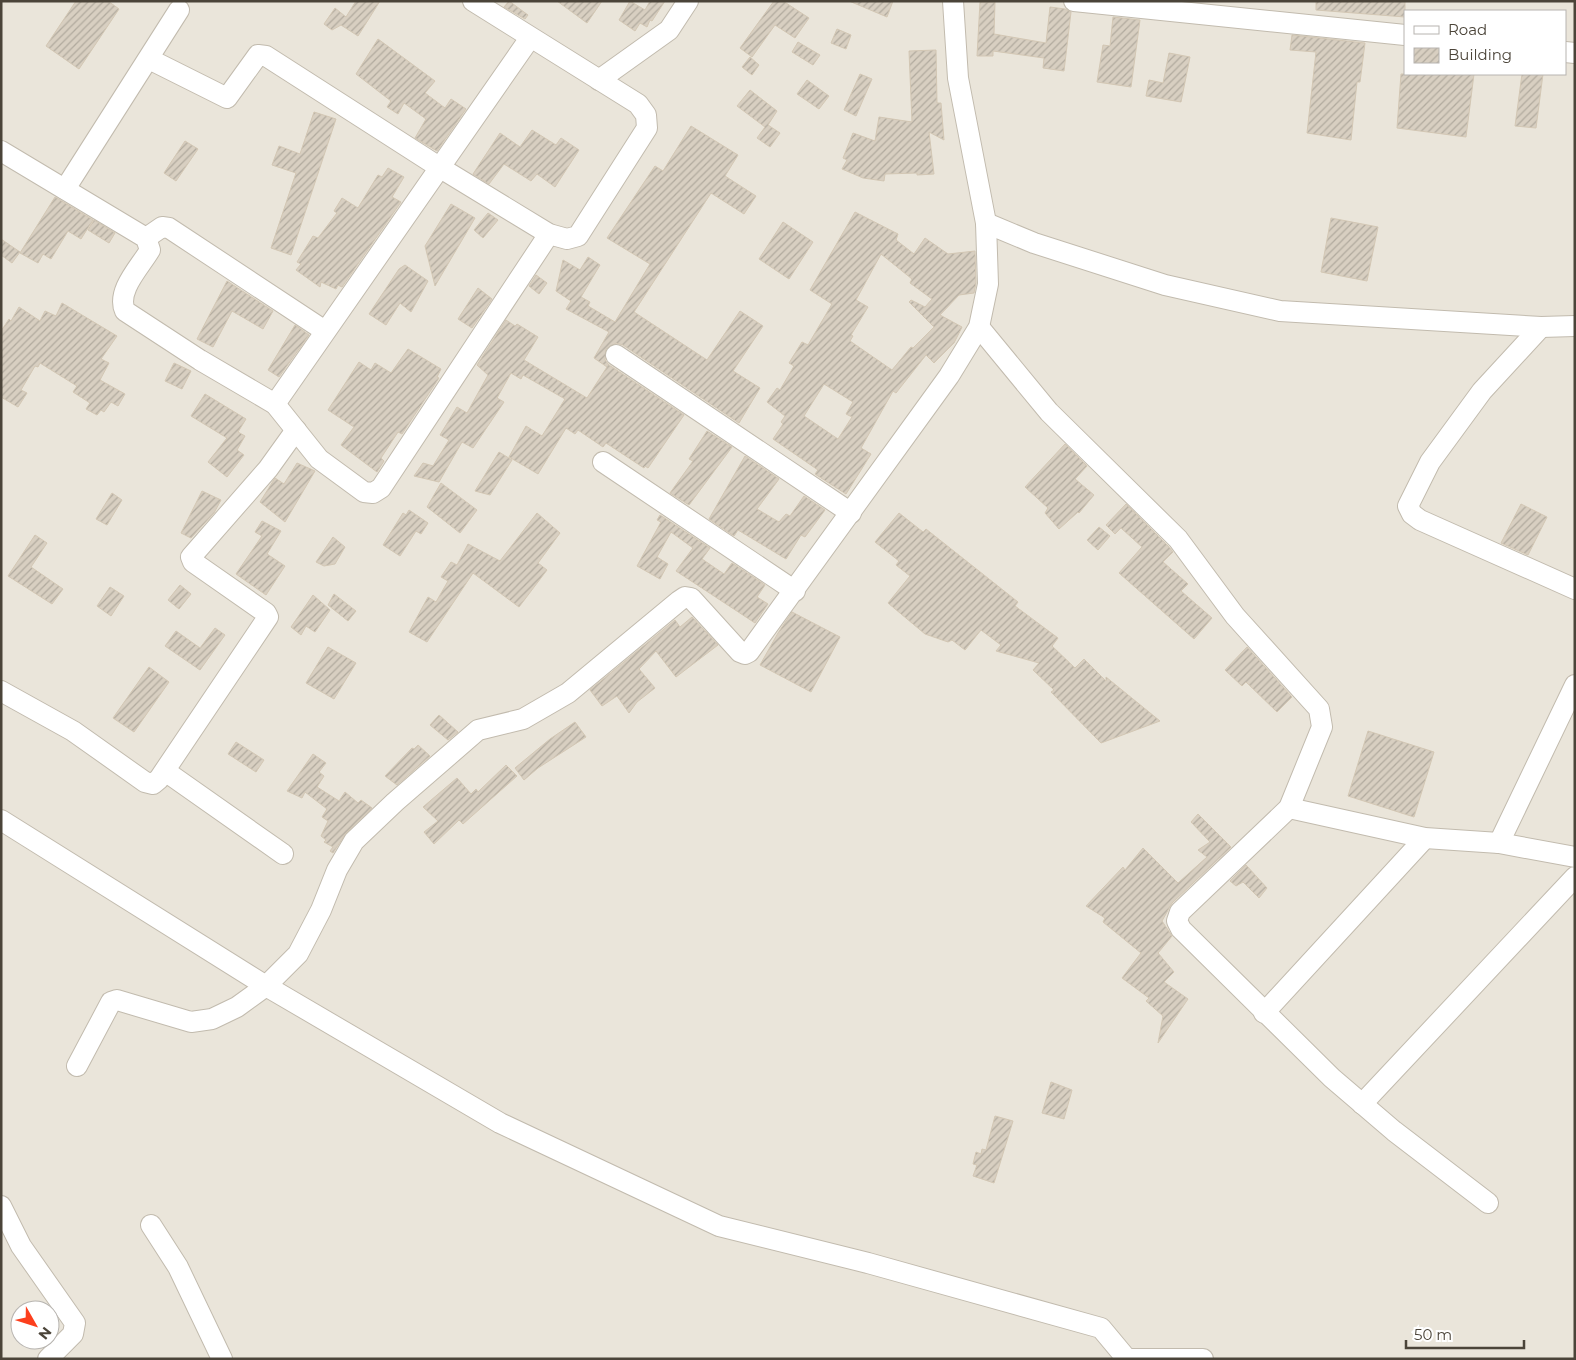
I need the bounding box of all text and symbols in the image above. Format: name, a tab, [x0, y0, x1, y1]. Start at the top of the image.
legend	[1404, 10, 1566, 75]
text: Road	[1448, 20, 1487, 39]
text: Building	[1448, 45, 1512, 64]
north arrow	[10, 1300, 60, 1350]
scale bar	[1406, 1318, 1524, 1350]
text: N	[35, 1323, 56, 1343]
text: 50 m	[1414, 1325, 1452, 1344]

